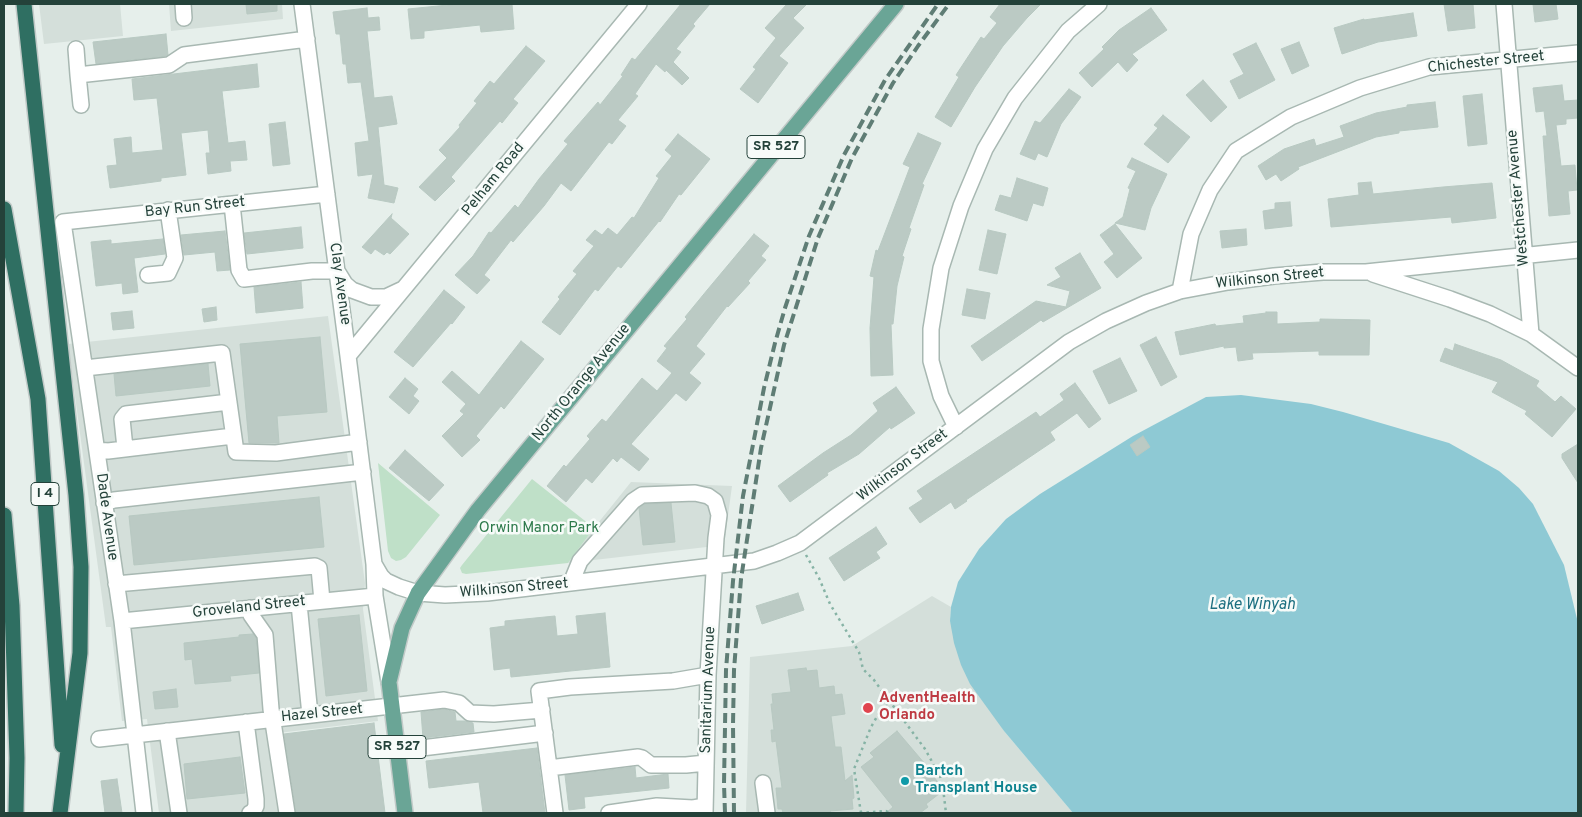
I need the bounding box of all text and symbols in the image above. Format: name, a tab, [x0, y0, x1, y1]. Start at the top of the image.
street label: Chichester Street	[1427, 48, 1545, 78]
street label: Westchester Avenue	[1504, 129, 1534, 267]
road number: SR 527	[747, 136, 805, 158]
street label: Pelham Road	[459, 140, 529, 220]
street label: Bay Run Street	[144, 194, 246, 222]
street label: Clay Avenue	[324, 242, 354, 326]
street label: Wilkinson Street	[1215, 264, 1325, 294]
street label: North Orange Avenue	[529, 321, 635, 445]
street label: Wilkinson Street	[854, 426, 952, 506]
street label: Dade Avenue	[91, 472, 121, 562]
road number: I 4	[31, 482, 59, 506]
park label: Orwin Manor Park	[479, 520, 599, 538]
street label: Wilkinson Street	[459, 575, 569, 603]
street label: Groveland Street	[192, 593, 306, 623]
water label: Lake Winyah	[1209, 596, 1295, 616]
street label: Sanitarium Avenue	[698, 626, 720, 754]
place label: AdventHealth Orlando	[879, 690, 976, 725]
street label: Hazel Street	[280, 701, 364, 727]
marker: AdventHealth Orlando	[861, 701, 875, 715]
road number: SR 527	[368, 736, 426, 759]
place label: Bartch Transplant House	[915, 763, 1037, 798]
marker: Bartch Transplant House	[899, 775, 911, 787]

